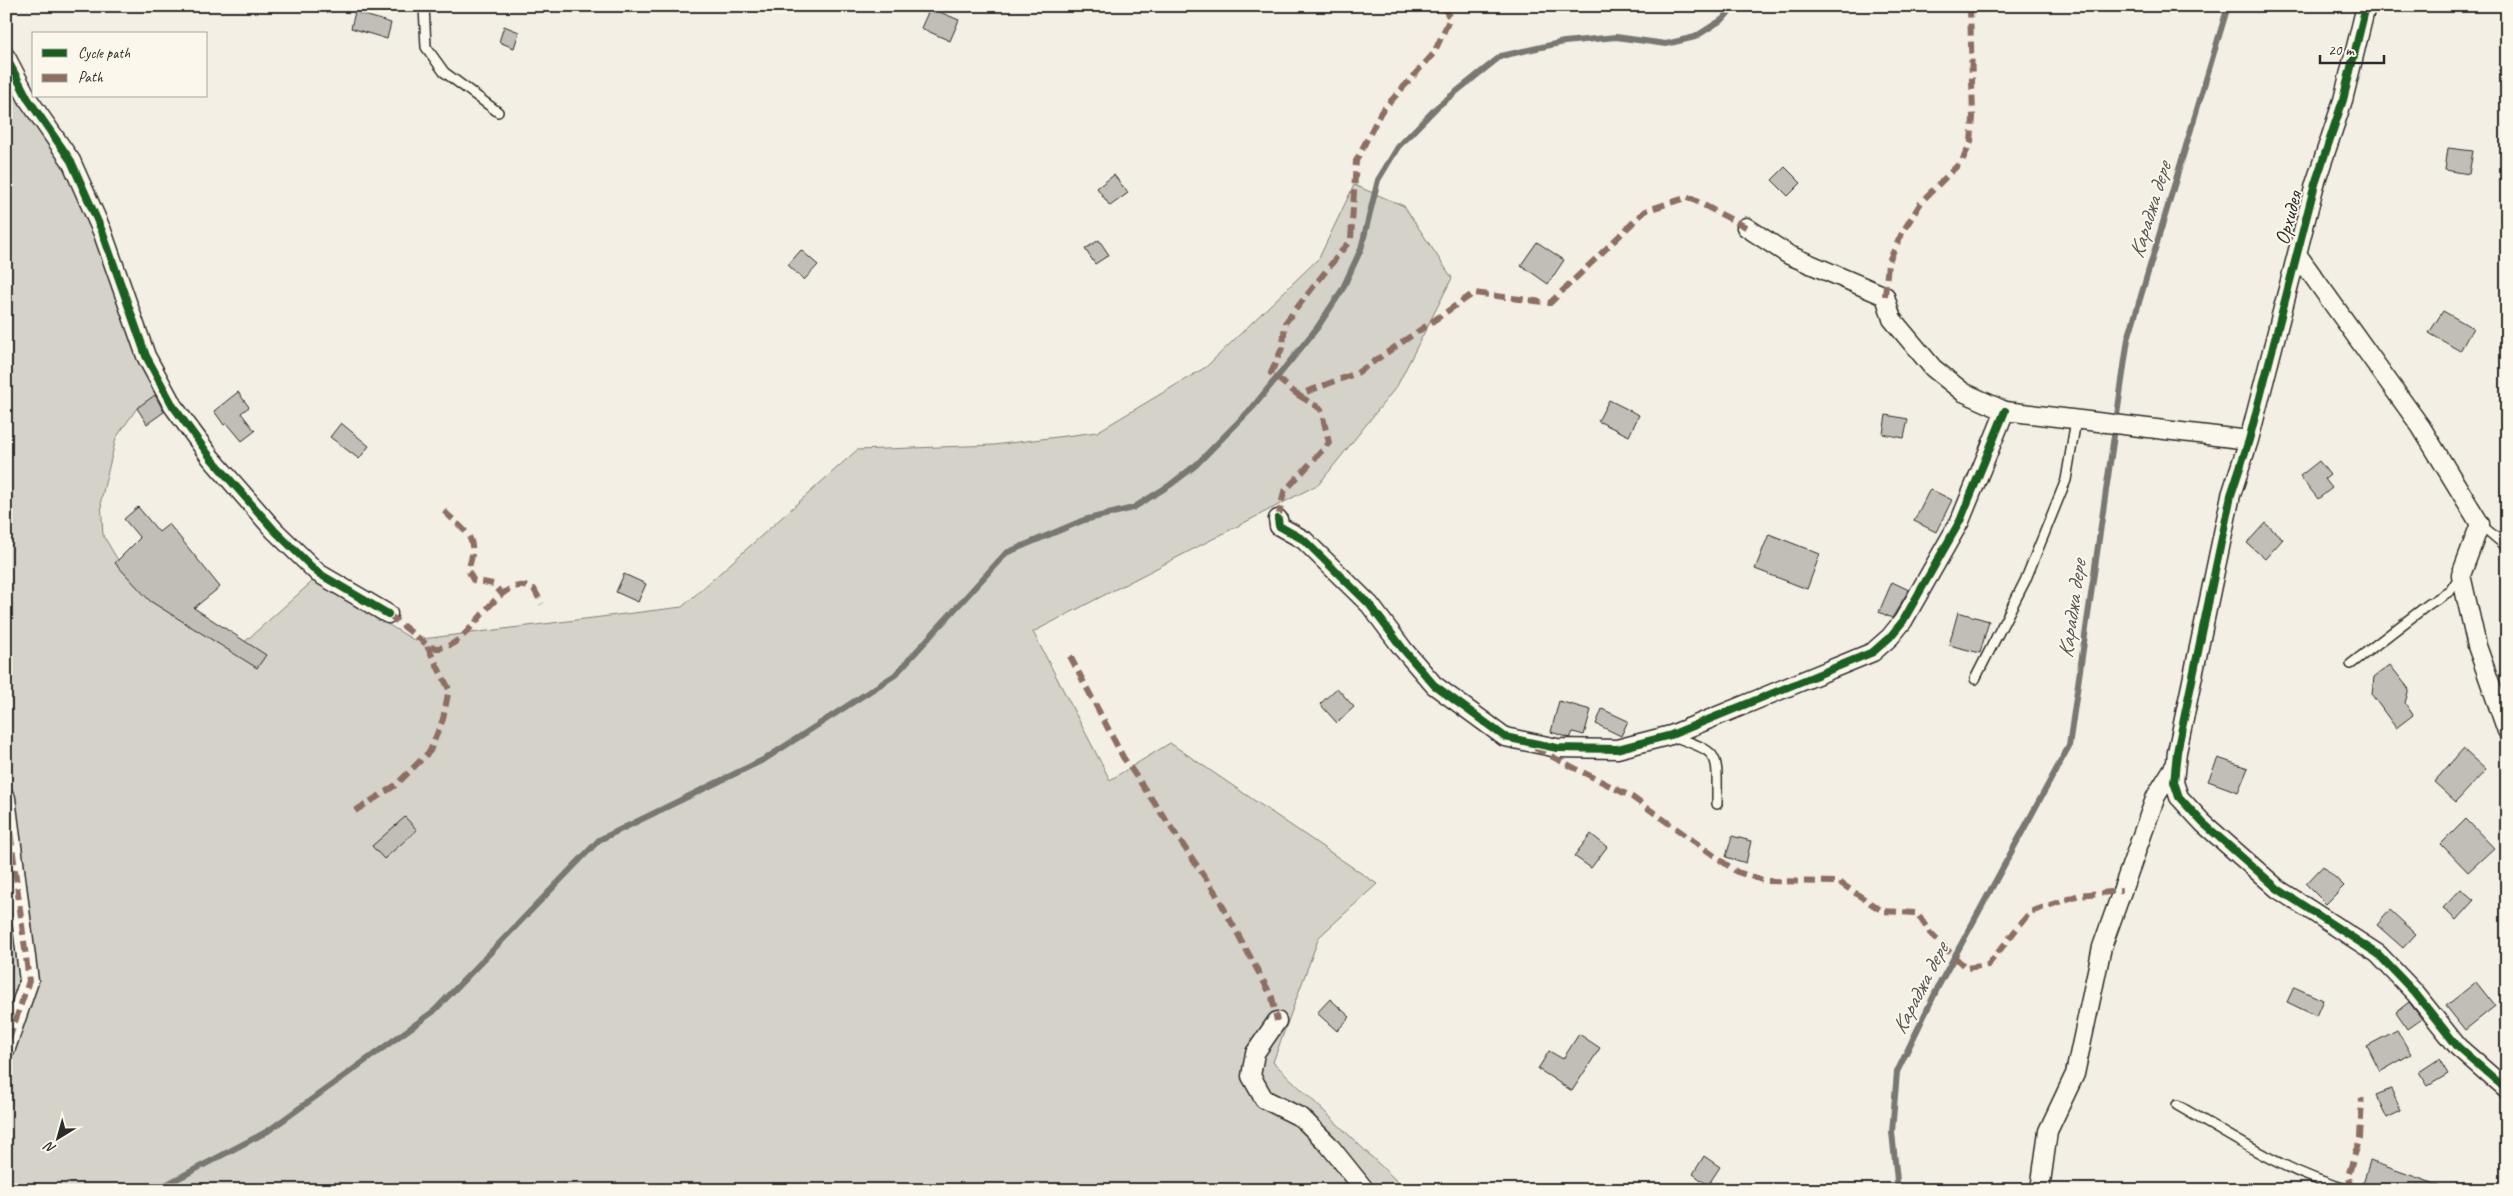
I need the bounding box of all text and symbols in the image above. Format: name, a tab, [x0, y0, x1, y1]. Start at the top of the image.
legend	[32, 32, 208, 98]
scale bar	[2320, 32, 2384, 64]
text: 20 m	[2328, 41, 2355, 60]
text: Cycle path	[78, 44, 130, 63]
text: Path	[78, 68, 104, 87]
water label: Караджа дере	[2122, 155, 2179, 261]
street label: Орхидея	[2268, 187, 2308, 248]
water label: Караджа дере	[2051, 555, 2093, 660]
water label: Караджа дере	[1885, 935, 1956, 1039]
north arrow	[32, 1114, 82, 1164]
text: N	[40, 1137, 59, 1157]

